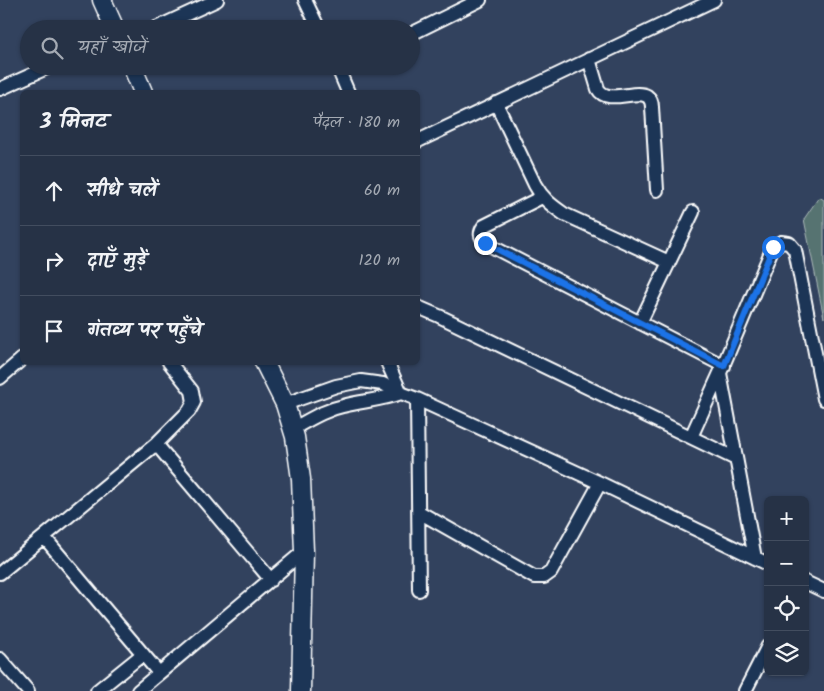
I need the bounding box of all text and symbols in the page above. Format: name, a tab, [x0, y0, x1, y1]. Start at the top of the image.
search box	[20, 20, 420, 75]
text: यहाँ खोजें	[78, 33, 147, 63]
icon: search	[38, 34, 66, 62]
text: 3 मिनट	[40, 106, 107, 139]
text: पैदल · 180 m	[313, 110, 400, 135]
text: सीधे चलें	[87, 176, 157, 206]
icon: ahead	[40, 177, 68, 205]
text: 60 m	[364, 178, 400, 203]
route end	[474, 232, 497, 255]
route start	[762, 236, 785, 259]
text: दाएँ मुड़ें	[87, 246, 146, 276]
icon: right	[40, 247, 68, 275]
text: 120 m	[359, 248, 400, 273]
text: गंतव्य पर पहुँचे	[87, 316, 202, 346]
icon: arrive	[40, 317, 68, 345]
map controls	[764, 496, 809, 676]
button: +	[764, 496, 809, 541]
button: −	[764, 541, 809, 586]
button: locate	[764, 586, 809, 631]
button: layers	[764, 631, 809, 676]

